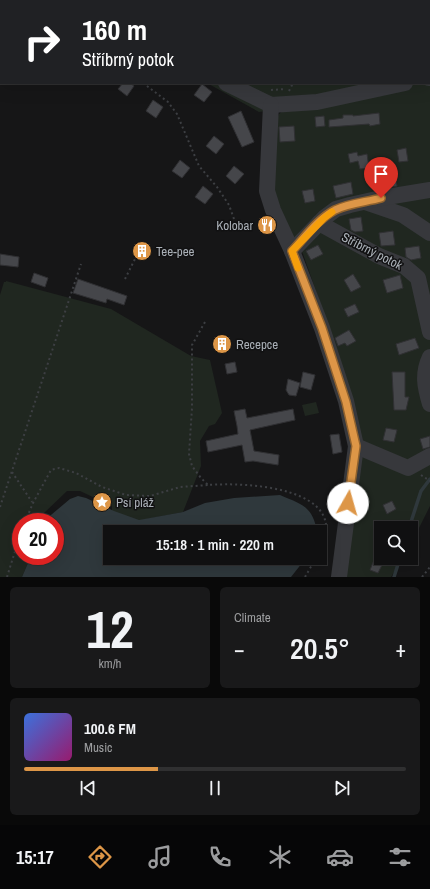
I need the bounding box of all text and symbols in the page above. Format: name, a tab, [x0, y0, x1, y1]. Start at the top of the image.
text: 160 m	[82, 11, 147, 49]
icon: right	[16, 16, 68, 68]
text: Stříbrný potok	[82, 47, 174, 72]
pin	[364, 157, 398, 198]
icon: arrive	[370, 163, 392, 185]
restaurant icon: Kolobar	[256, 214, 278, 236]
place label: Kolobar	[216, 217, 253, 234]
street label: Stříbrný potok	[339, 228, 406, 274]
building icon: Tee-pee	[131, 240, 153, 262]
place label: Tee-pee	[156, 243, 195, 260]
building icon: Recepce	[211, 333, 233, 355]
place label: Recepce	[236, 336, 278, 353]
position arrow	[327, 482, 369, 524]
place icon: Psí pláž	[91, 491, 113, 513]
place label: Psí pláž	[116, 494, 154, 511]
speed limit sign: 20	[12, 513, 64, 565]
map controls	[374, 521, 418, 565]
button: search	[374, 521, 418, 565]
text: 15:18 · 1 min · 220 m	[156, 534, 274, 555]
text: 12	[86, 594, 134, 664]
text: Climate	[234, 609, 271, 626]
text: 20.5°	[290, 628, 350, 668]
text: −	[234, 634, 245, 664]
text: +	[395, 634, 406, 664]
text: km/h	[98, 655, 122, 672]
text: 100.6 FM	[84, 718, 136, 739]
text: Music	[84, 739, 112, 756]
icon: previous	[77, 777, 99, 799]
icon: pause	[204, 777, 226, 799]
icon: next	[331, 777, 353, 799]
icon: directions	[86, 843, 114, 871]
icon: music	[146, 843, 174, 871]
icon: phone	[206, 843, 234, 871]
icon: climate	[266, 843, 294, 871]
icon: car	[326, 843, 354, 871]
icon: filters	[386, 843, 414, 871]
text: 15:17	[16, 845, 54, 870]

